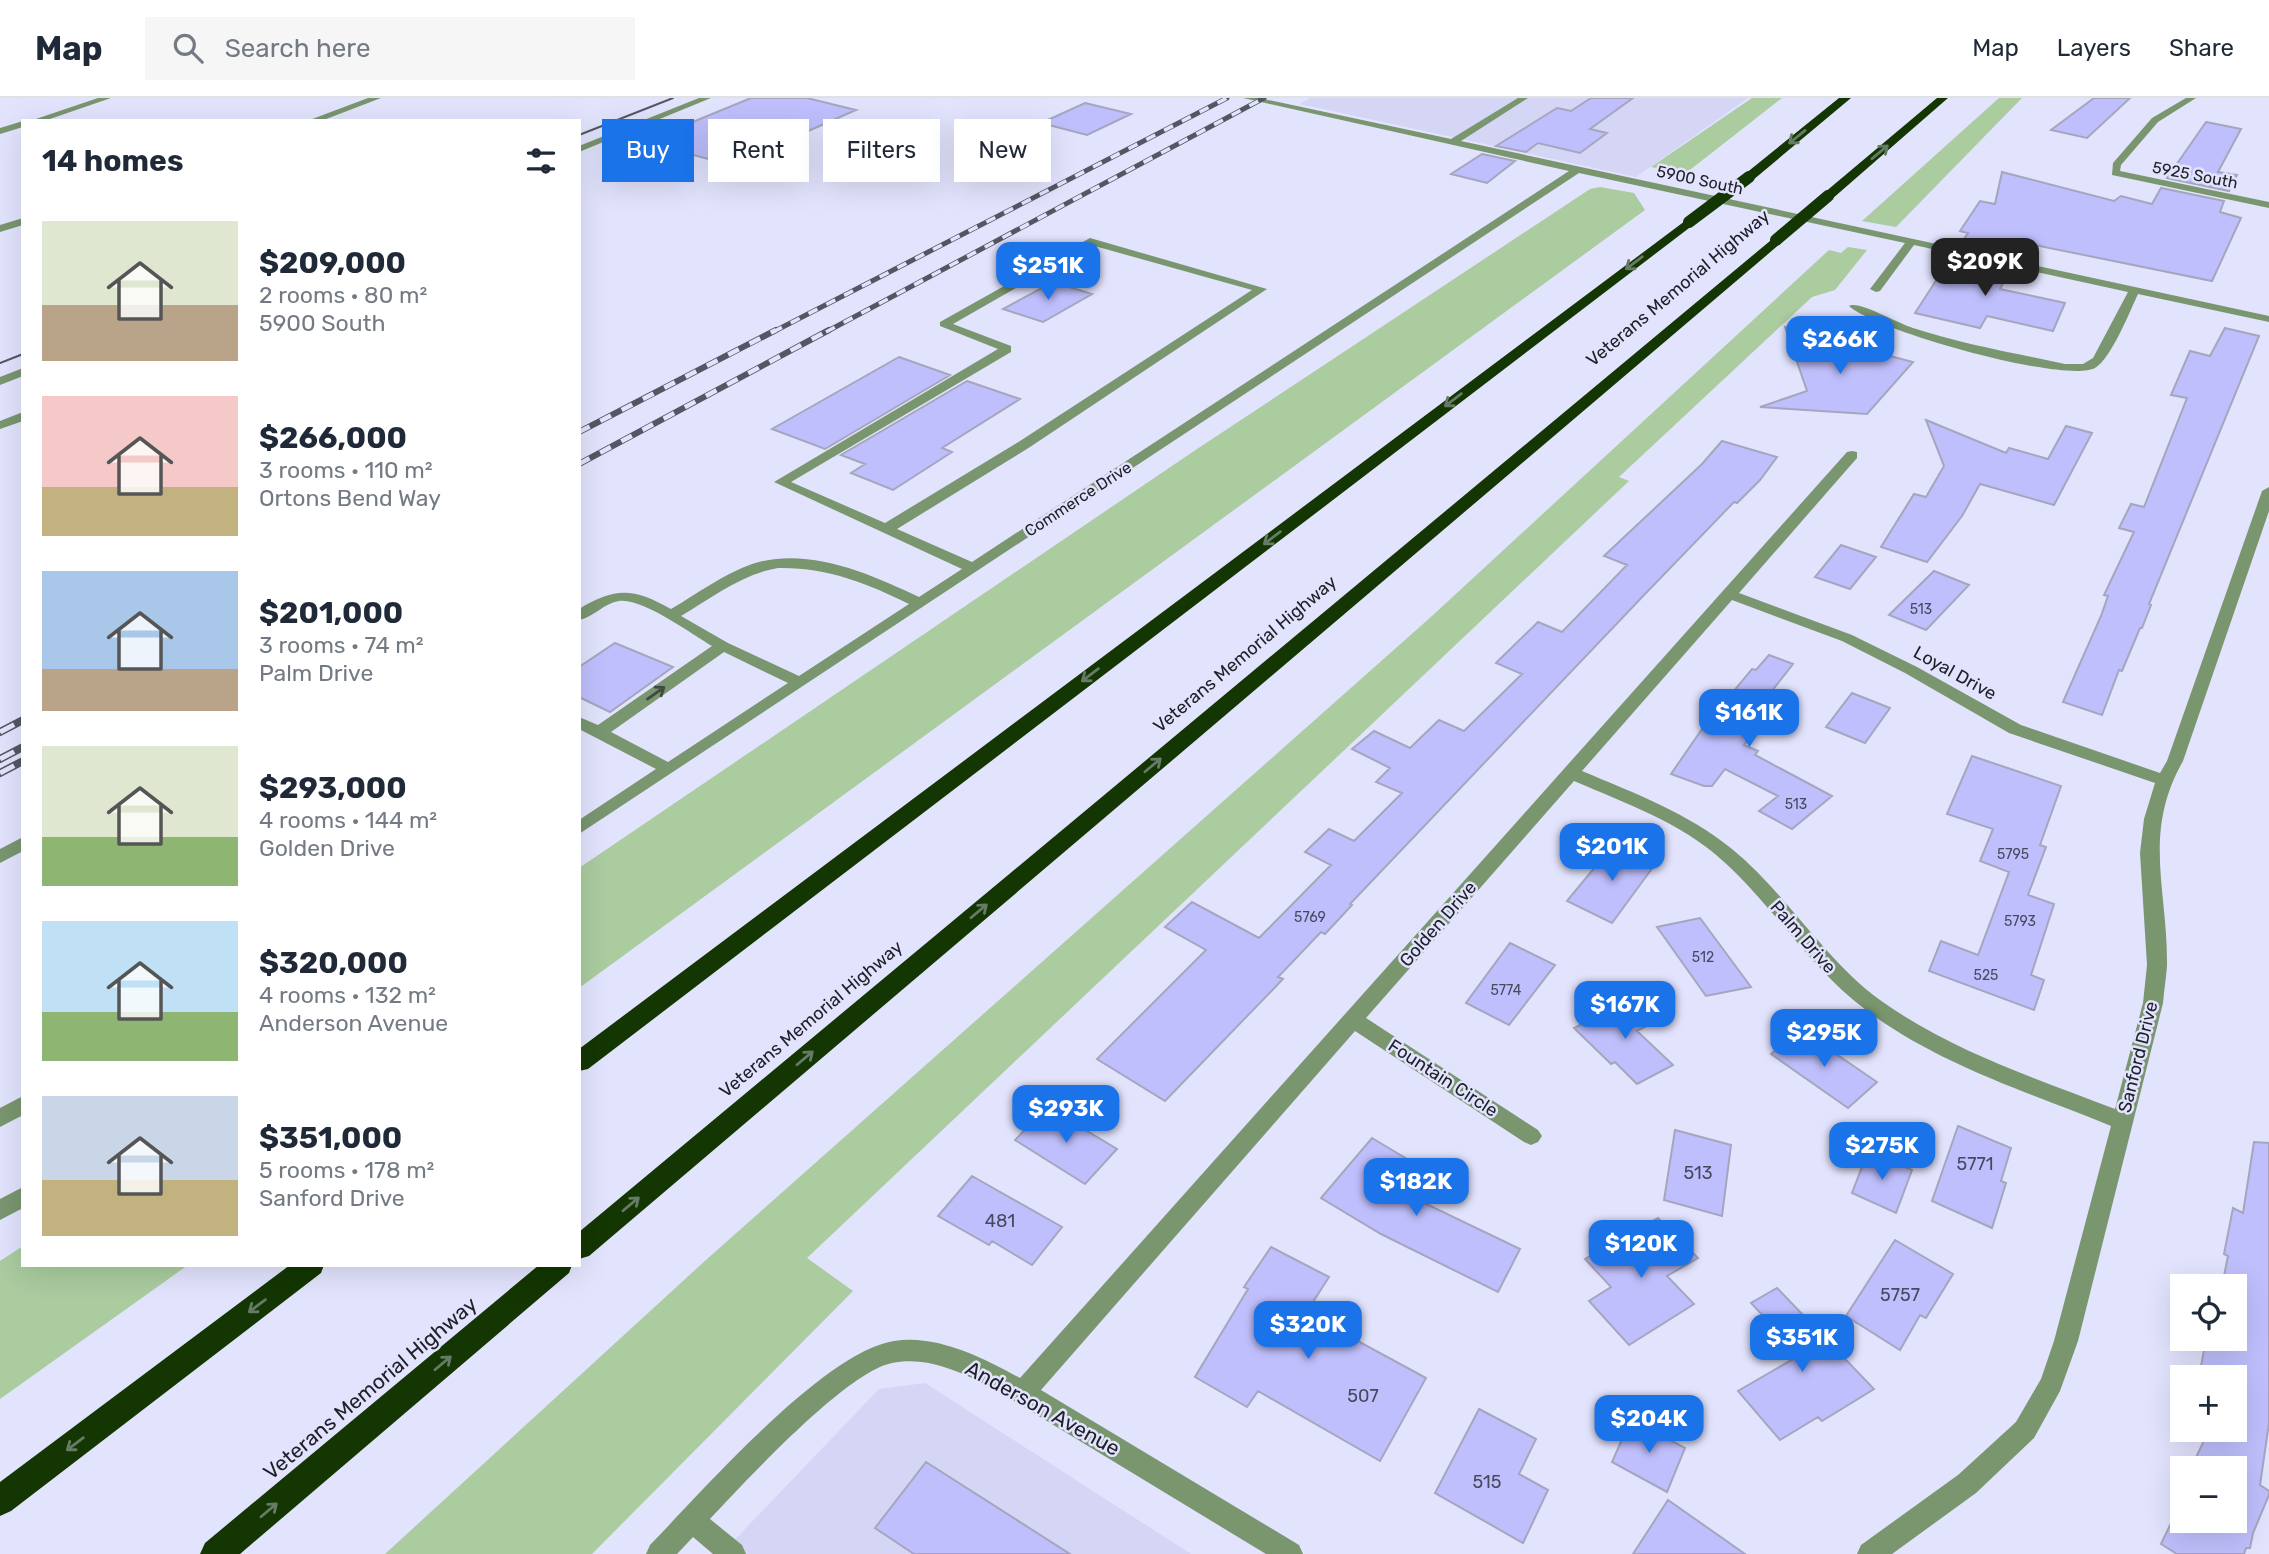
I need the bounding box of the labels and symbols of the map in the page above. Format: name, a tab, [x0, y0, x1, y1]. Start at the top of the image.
one-way arrow	[1789, 130, 1807, 145]
one-way arrow	[1870, 144, 1888, 160]
street label: 5925 South	[2151, 157, 2239, 193]
street label: 5900 South	[1655, 162, 1745, 198]
street label: Veterans Memorial Highway	[1582, 205, 1774, 371]
pin: $209K	[1936, 238, 2034, 298]
pin: $251K	[999, 242, 1097, 302]
one-way arrow	[1625, 255, 1644, 270]
pin: $266K	[1791, 316, 1889, 376]
one-way arrow	[1444, 393, 1463, 408]
street label: Commerce Drive	[1021, 457, 1135, 541]
one-way arrow	[1263, 530, 1281, 545]
street label: Veterans Memorial Highway	[1149, 571, 1341, 737]
house number: 513	[1910, 601, 1932, 618]
street label: Loyal Drive	[1910, 641, 2000, 705]
one-way arrow	[1081, 668, 1100, 682]
one-way arrow	[646, 686, 665, 700]
pin: $161K	[1700, 690, 1798, 749]
one-way arrow	[1144, 757, 1162, 772]
house number: 513	[1785, 796, 1807, 813]
pin: $201K	[1563, 824, 1661, 883]
house number: 5795	[1997, 846, 2029, 863]
street label: Golden Drive	[1395, 877, 1481, 971]
street label: Palm Drive	[1765, 896, 1841, 978]
one-way arrow	[970, 903, 988, 919]
house number: 5769	[1294, 909, 1326, 926]
house number: 5793	[2004, 913, 2036, 930]
street label: Veterans Memorial Highway	[715, 936, 907, 1102]
house number: 512	[1692, 949, 1714, 966]
house number: 525	[1974, 967, 1998, 984]
house number: 5774	[1491, 982, 1522, 999]
pin: $167K	[1576, 982, 1674, 1041]
street label: Sanford Drive	[2114, 999, 2162, 1115]
pin: $295K	[1775, 1010, 1873, 1069]
street label: Fountain Circle	[1384, 1034, 1502, 1122]
one-way arrow	[796, 1050, 814, 1066]
pin: $293K	[1017, 1086, 1115, 1145]
pin: $275K	[1833, 1122, 1931, 1182]
house number: 5771	[1957, 1153, 1993, 1175]
pin: $182K	[1367, 1158, 1465, 1218]
house number: 513	[1684, 1162, 1712, 1184]
one-way arrow	[622, 1196, 640, 1212]
house number: 481	[985, 1210, 1015, 1232]
pin: $120K	[1592, 1220, 1690, 1280]
house number: 5757	[1880, 1284, 1920, 1306]
street label: Veterans Memorial Highway	[258, 1291, 482, 1485]
one-way arrow	[248, 1299, 266, 1314]
pin: $320K	[1259, 1302, 1357, 1361]
pin: $351K	[1753, 1314, 1851, 1374]
street label: Anderson Avenue	[961, 1355, 1125, 1461]
one-way arrow	[433, 1356, 451, 1371]
house number: 507	[1347, 1385, 1379, 1407]
pin: $204K	[1600, 1396, 1698, 1455]
one-way arrow	[67, 1436, 85, 1451]
house number: 515	[1473, 1471, 1501, 1493]
one-way arrow	[259, 1502, 277, 1518]

